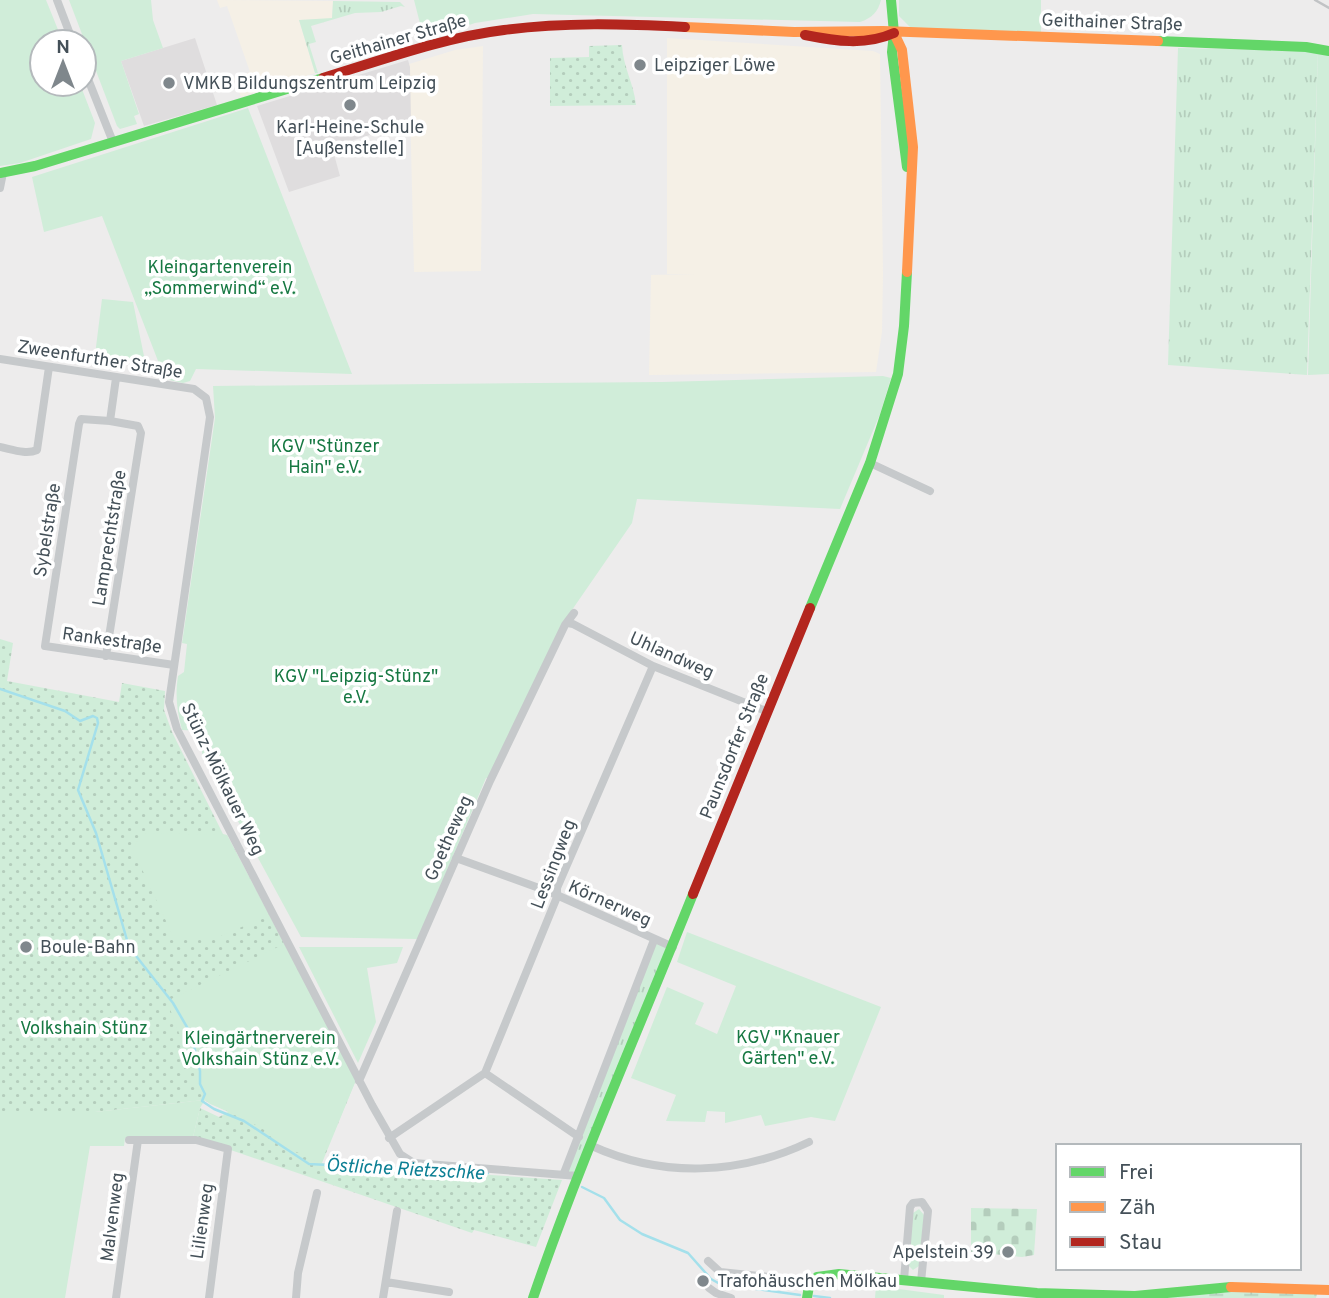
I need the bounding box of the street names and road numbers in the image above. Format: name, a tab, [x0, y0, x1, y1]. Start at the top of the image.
street label: Geithainer Straße	[327, 10, 469, 71]
street label: Geithainer Straße	[1041, 10, 1183, 37]
street label: Zweenfurther Straße	[16, 336, 184, 385]
street label: Lamprechtstraße	[88, 469, 133, 608]
street label: Sybelstraße	[30, 482, 67, 579]
street label: Rankestraße	[61, 623, 163, 660]
street label: Uhlandweg	[625, 627, 717, 685]
street label: Paunsdorfer Straße	[696, 670, 775, 823]
street label: Stünz-Mölkauer Weg	[175, 700, 269, 860]
street label: Goetheweg	[420, 792, 478, 885]
street label: Lessingweg	[527, 816, 582, 913]
street label: Körnerweg	[564, 876, 655, 933]
street label: Malvenweg	[97, 1171, 130, 1263]
street label: Lilienweg	[187, 1182, 220, 1261]

